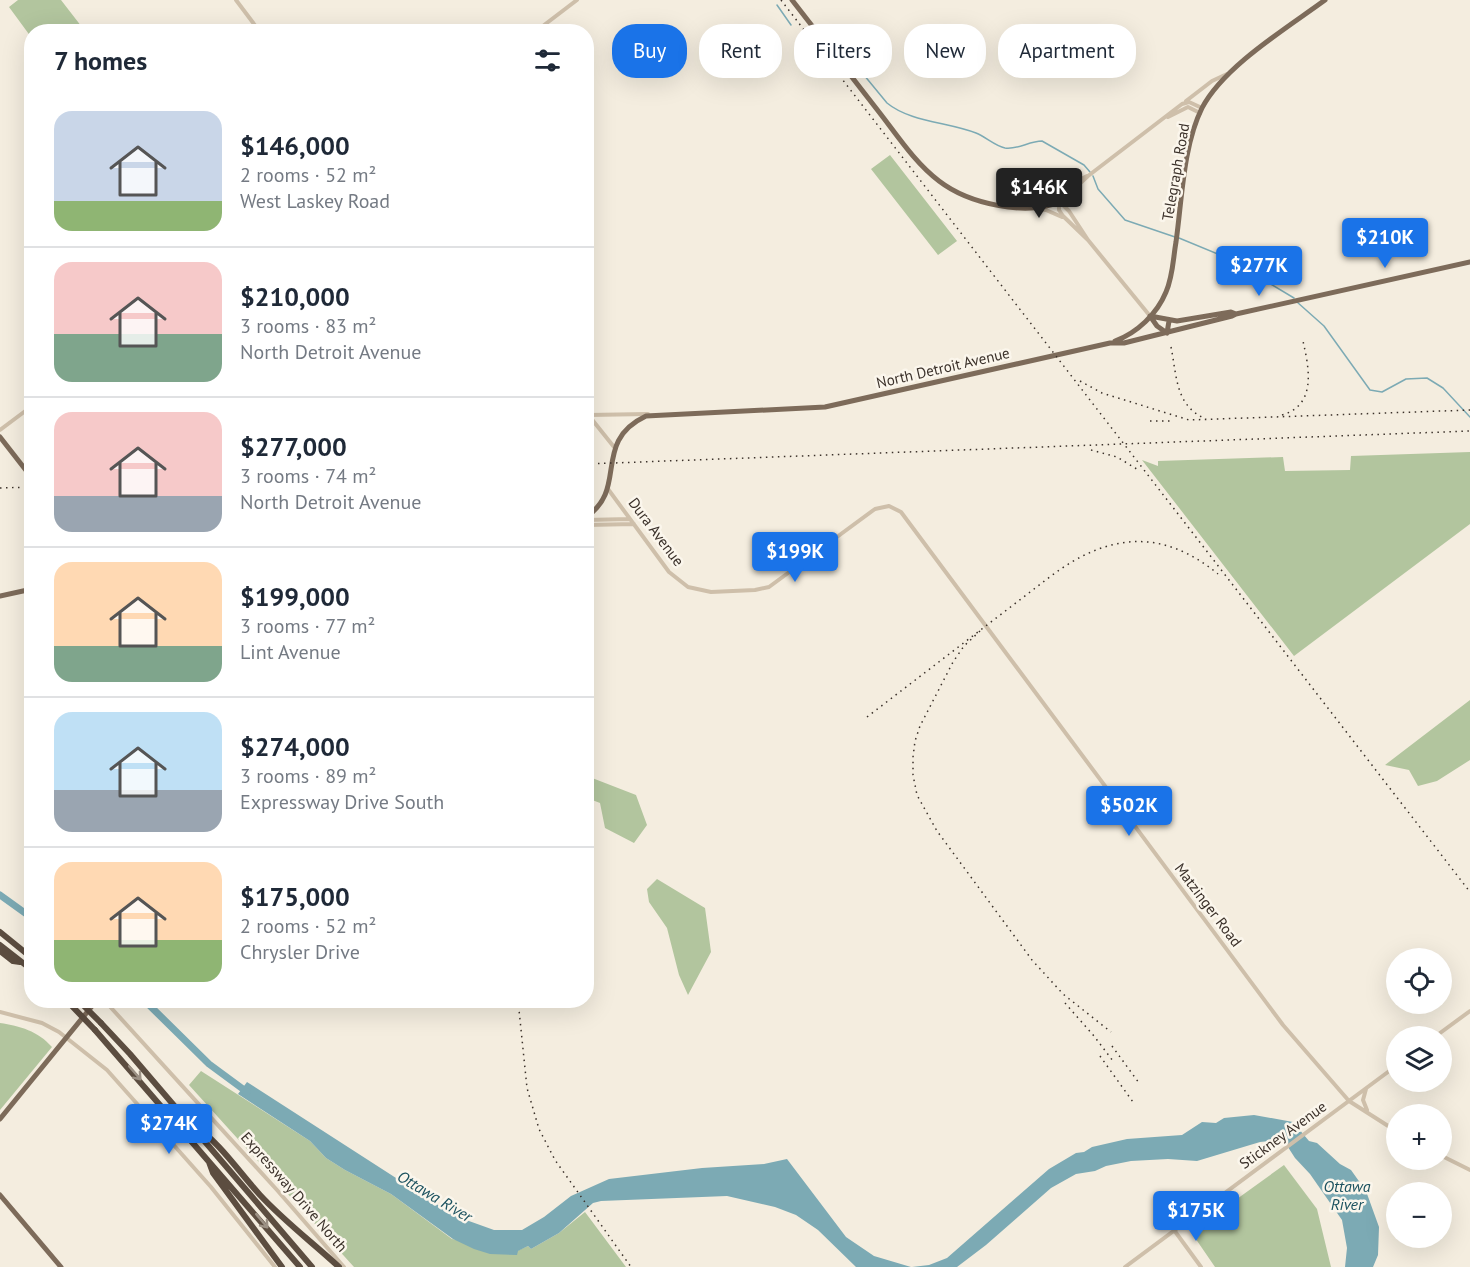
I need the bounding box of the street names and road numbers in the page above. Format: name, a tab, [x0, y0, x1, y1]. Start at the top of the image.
street label: Telegraph Road	[1158, 122, 1193, 222]
street label: North Detroit Avenue	[874, 343, 1011, 392]
street label: Dura Avenue	[624, 494, 688, 570]
street label: Matzinger Road	[1171, 859, 1246, 950]
street label: Stickney Avenue	[1235, 1097, 1330, 1173]
street label: Expressway Drive North	[237, 1128, 352, 1256]

